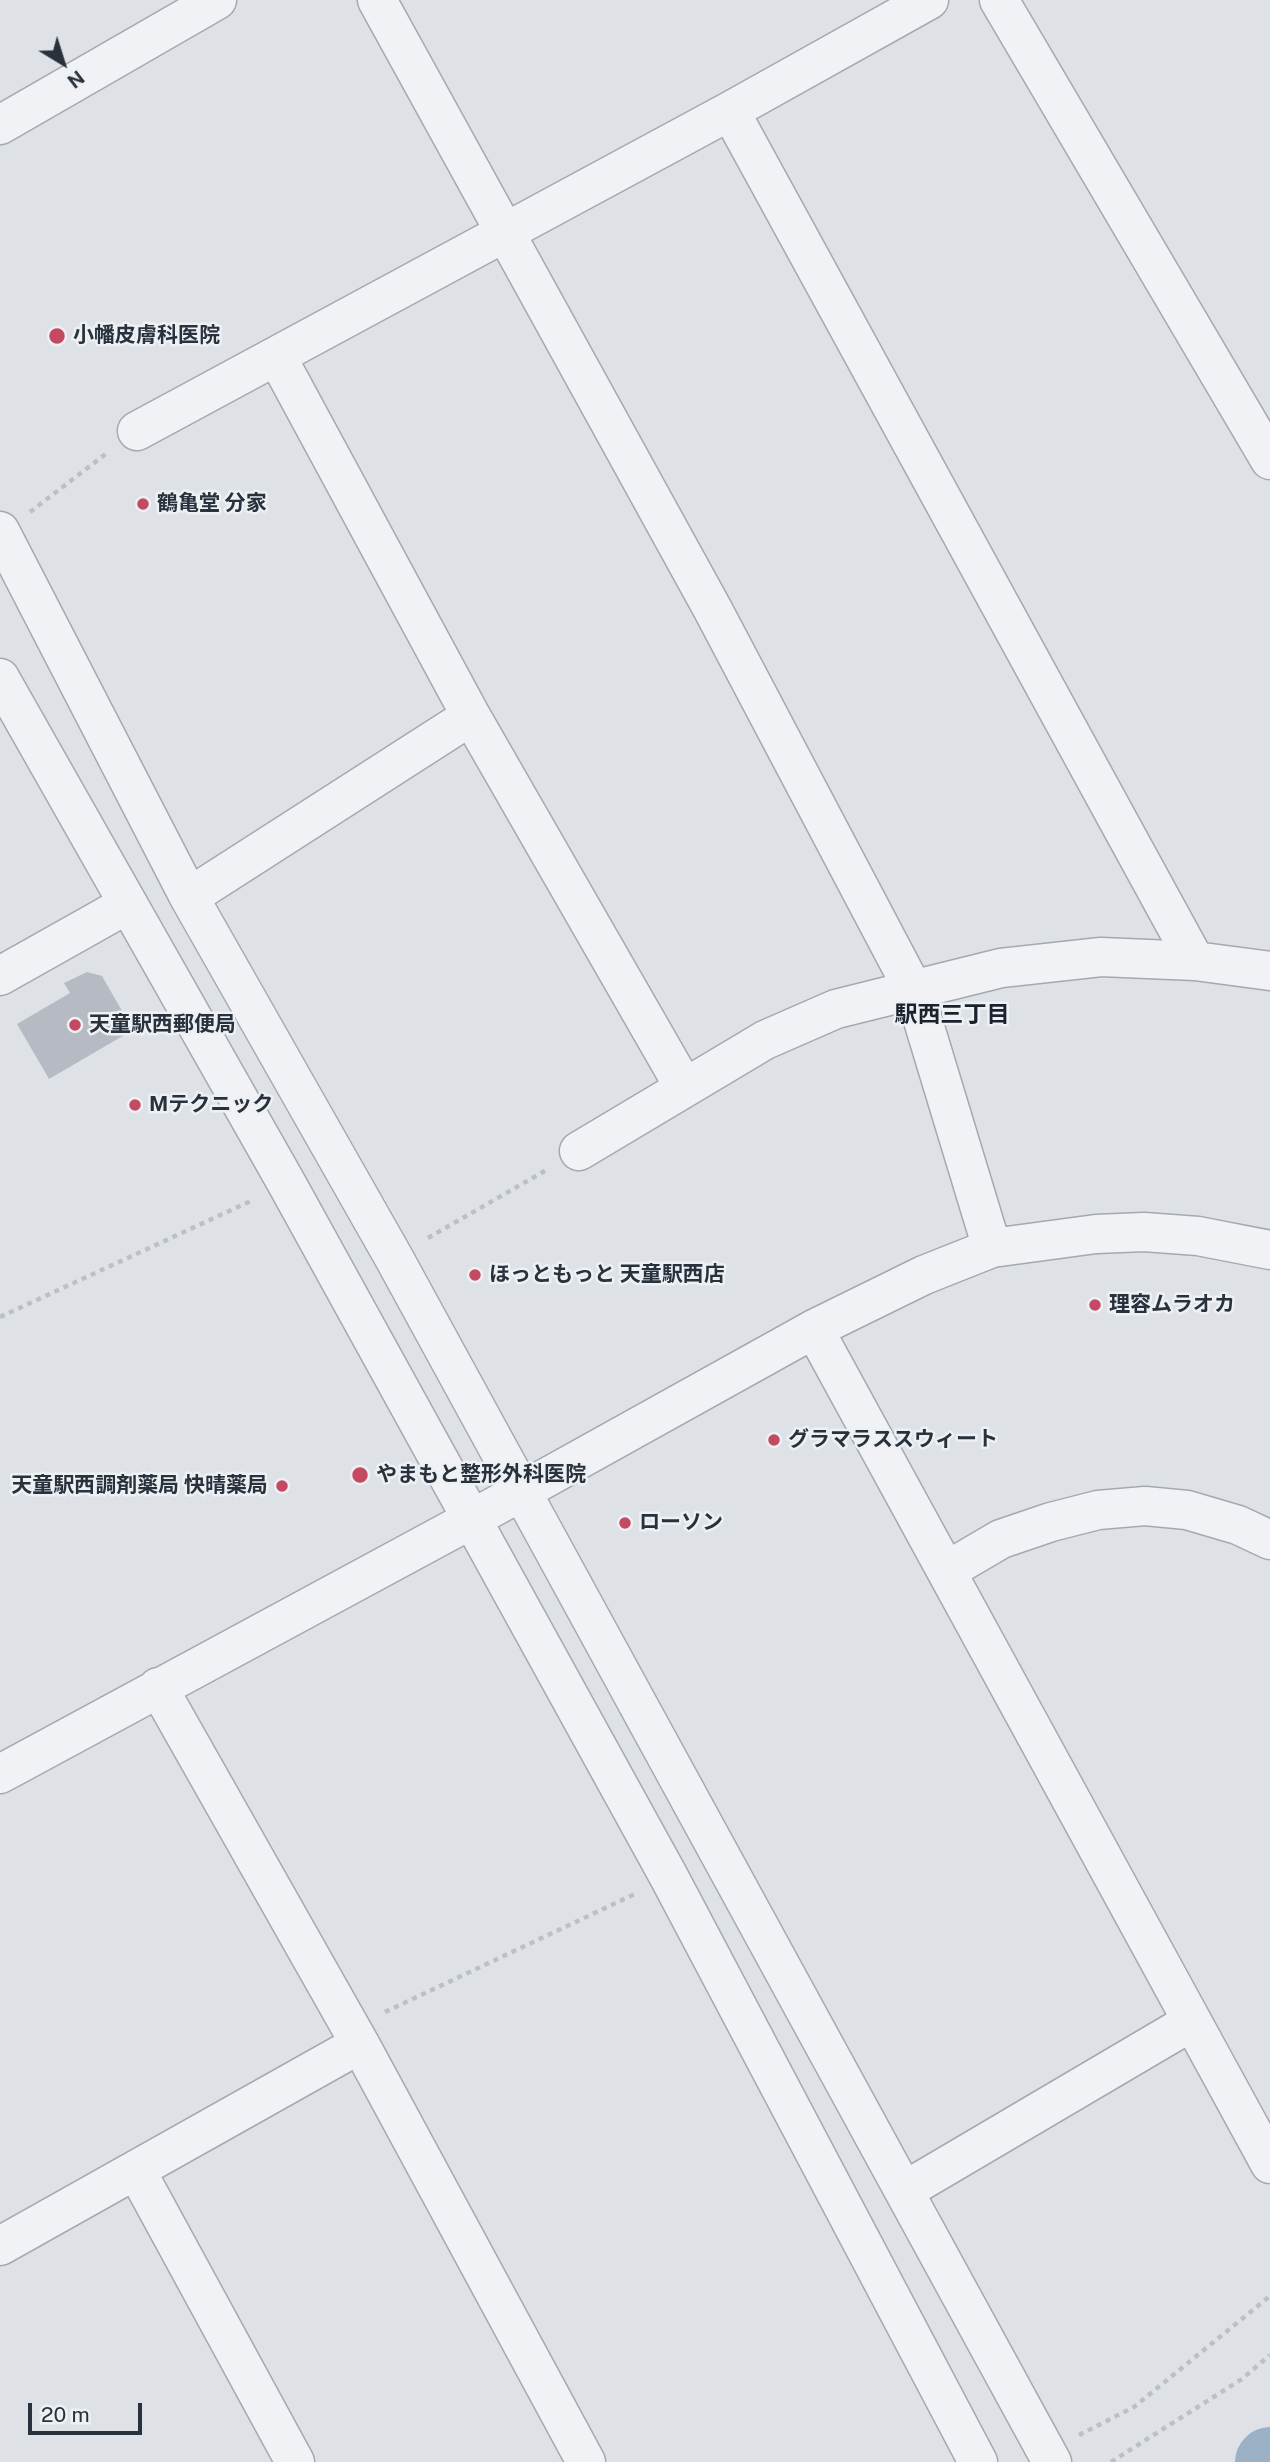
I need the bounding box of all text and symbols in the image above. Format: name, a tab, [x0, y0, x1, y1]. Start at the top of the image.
north arrow	[28, 28, 98, 98]
text: N	[63, 66, 89, 93]
place label: 小幡皮膚科医院	[73, 323, 220, 349]
marker: 小幡皮膚科医院	[47, 326, 67, 346]
place label: 鶴亀堂 分家	[157, 491, 267, 517]
marker: 鶴亀堂 分家	[135, 496, 151, 512]
district label: 駅西三丁目	[895, 1001, 1009, 1029]
place label: 天童駅西郵便局	[89, 1012, 236, 1038]
marker: 天童駅西郵便局	[67, 1017, 83, 1033]
place label: Mテクニック	[149, 1092, 273, 1118]
marker: Mテクニック	[127, 1097, 143, 1113]
place label: ほっともっと 天童駅西店	[489, 1262, 725, 1288]
marker: ほっともっと 天童駅西店	[467, 1267, 483, 1283]
place label: 理容ムラオカ	[1109, 1292, 1235, 1318]
marker: 理容ムラオカ	[1087, 1297, 1103, 1313]
place label: グラマラススウィート	[788, 1427, 998, 1453]
marker: グラマラススウィート	[766, 1432, 782, 1448]
place label: やまもと整形外科医院	[376, 1462, 586, 1488]
marker: やまもと整形外科医院	[350, 1465, 370, 1485]
place label: 天童駅西調剤薬局 快晴薬局	[11, 1473, 268, 1499]
marker: 天童駅西調剤薬局 快晴薬局	[274, 1478, 290, 1494]
place label: ローソン	[639, 1510, 723, 1536]
marker: ローソン	[617, 1515, 633, 1531]
scale bar	[32, 2388, 145, 2432]
text: 20 m	[41, 2402, 90, 2427]

